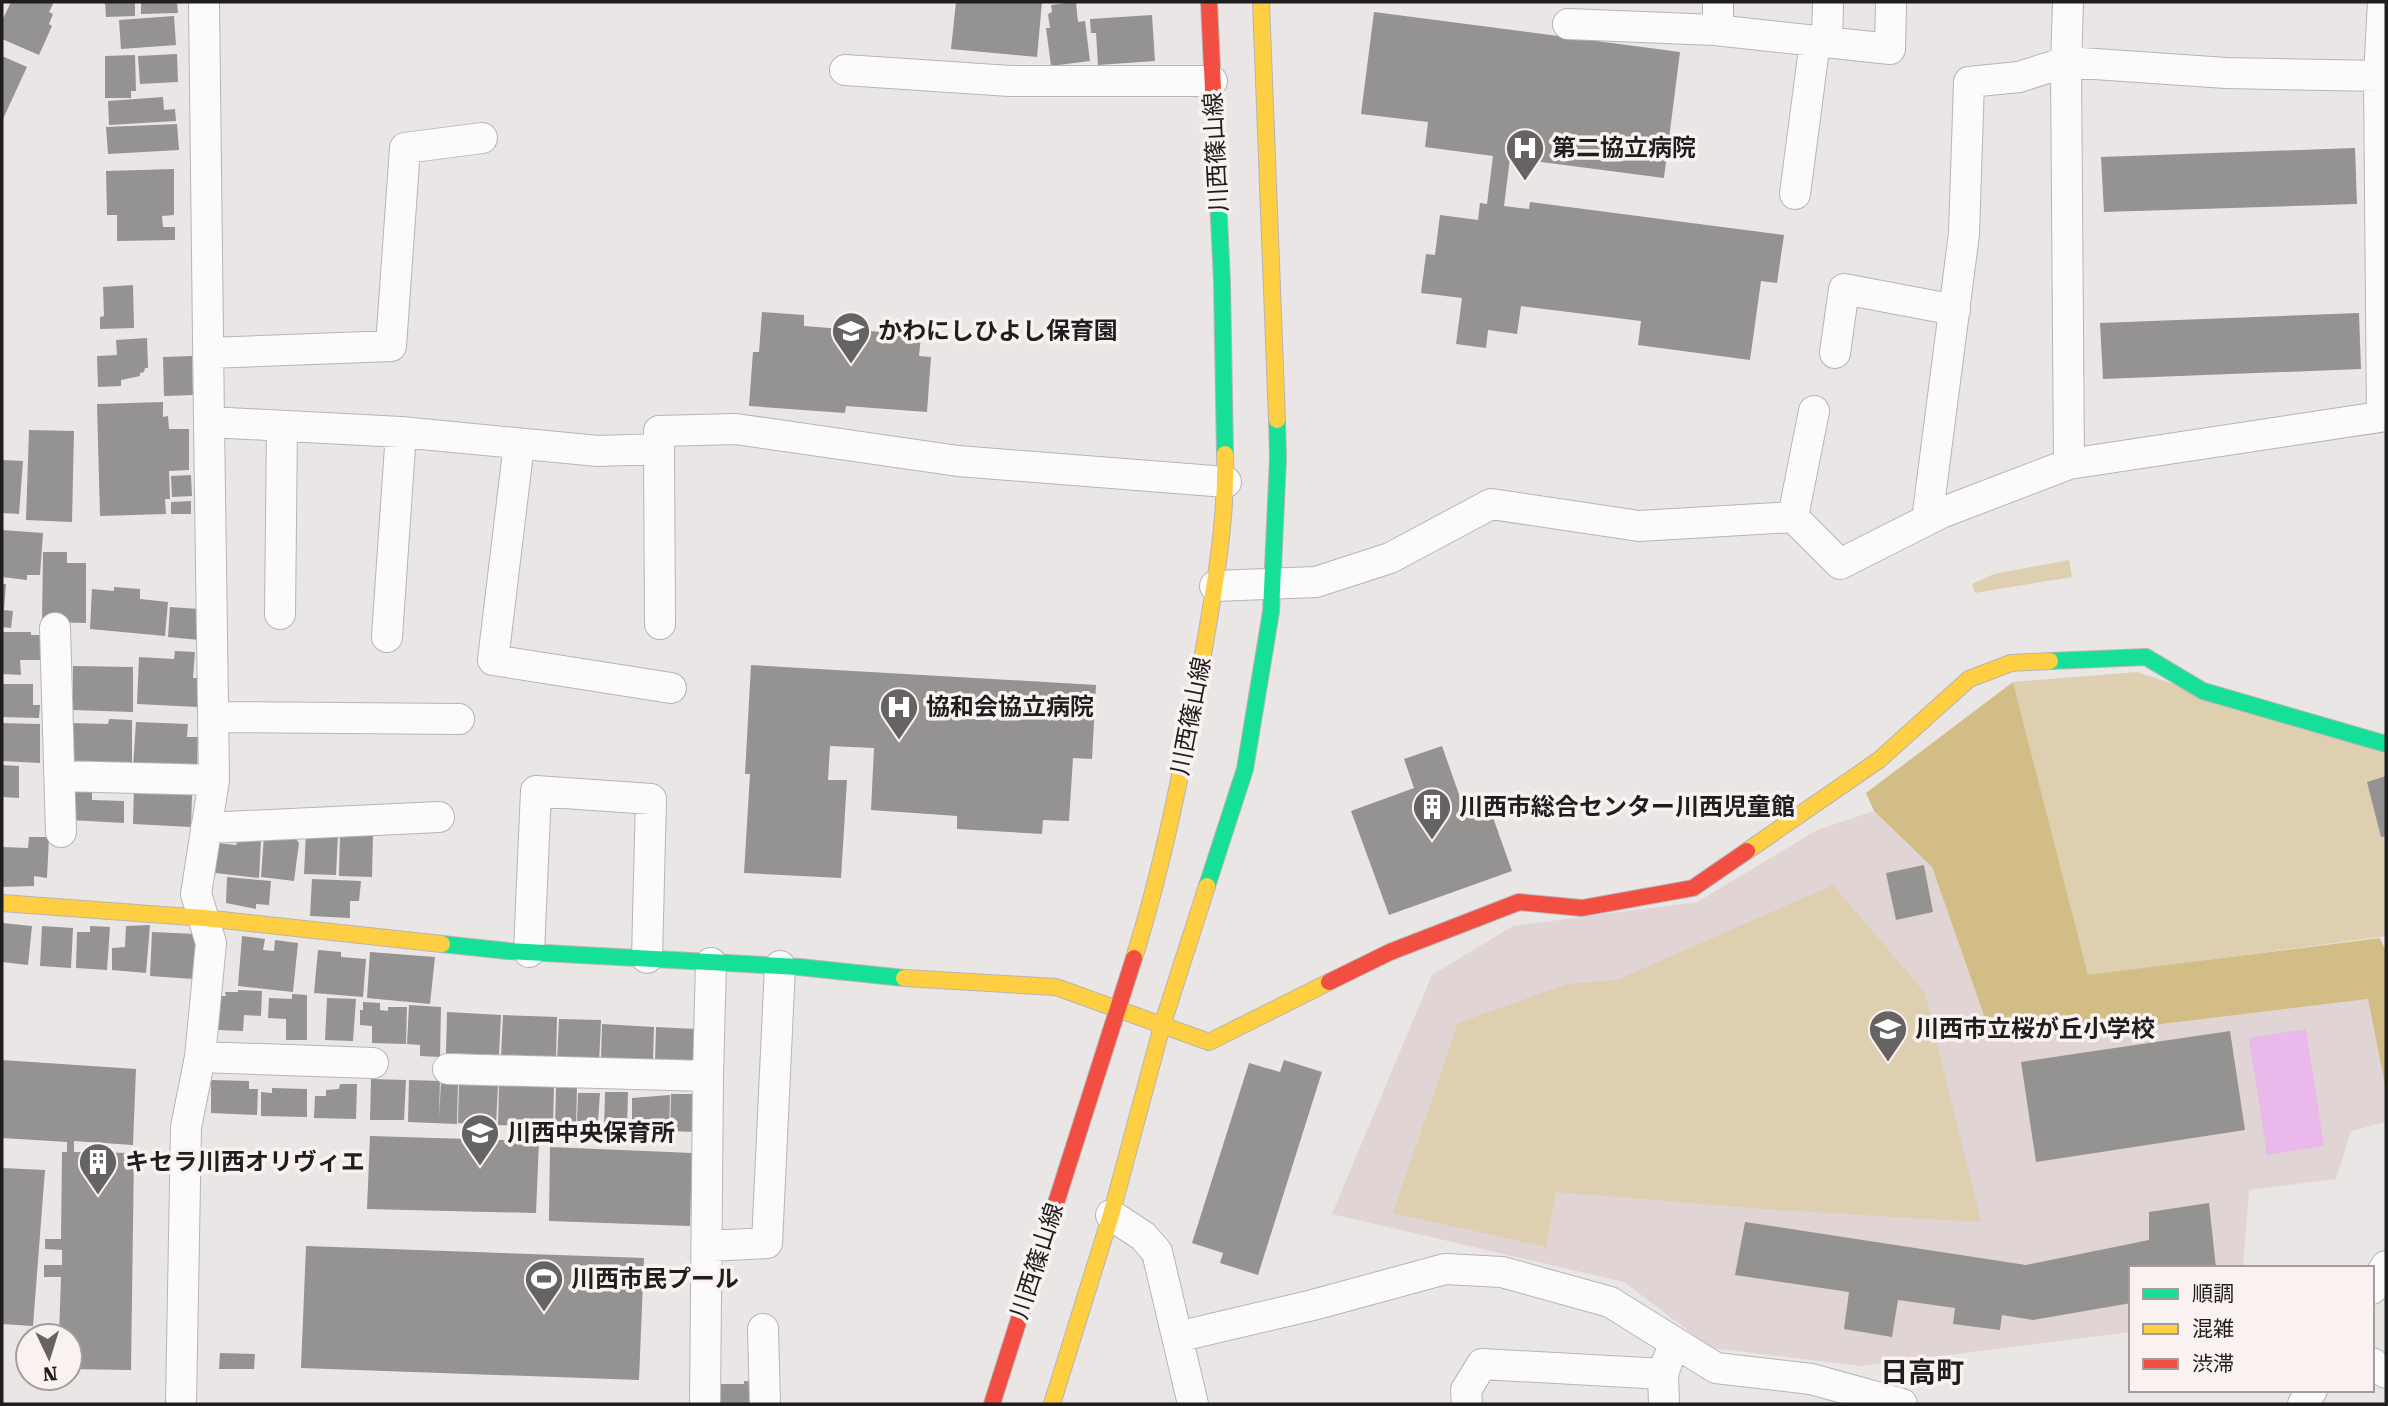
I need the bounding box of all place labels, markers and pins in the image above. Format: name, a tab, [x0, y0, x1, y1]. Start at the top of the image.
hospital icon: 第二協立病院	[1504, 127, 1546, 182]
place label: 第二協立病院	[1552, 134, 1696, 162]
school or university icon: かわにしひよし保育園	[830, 310, 872, 365]
place label: かわにしひよし保育園	[878, 317, 1118, 345]
hospital icon: 協和会協立病院	[878, 686, 920, 741]
place label: 協和会協立病院	[926, 693, 1094, 721]
building icon: 川西市総合センター川西児童館	[1411, 786, 1453, 841]
place label: 川西市総合センター川西児童館	[1459, 793, 1795, 821]
school or university icon: 川西市立桜が丘小学校	[1867, 1008, 1909, 1063]
place label: 川西市立桜が丘小学校	[1915, 1015, 2155, 1043]
school or university icon: 川西中央保育所	[459, 1112, 501, 1167]
place label: 川西中央保育所	[507, 1119, 675, 1147]
building icon: キセラ川西オリヴィエ	[77, 1141, 119, 1196]
place label: キセラ川西オリヴィエ	[125, 1148, 365, 1176]
sports icon: 川西市民プール	[523, 1258, 565, 1313]
place label: 川西市民プール	[571, 1265, 739, 1293]

